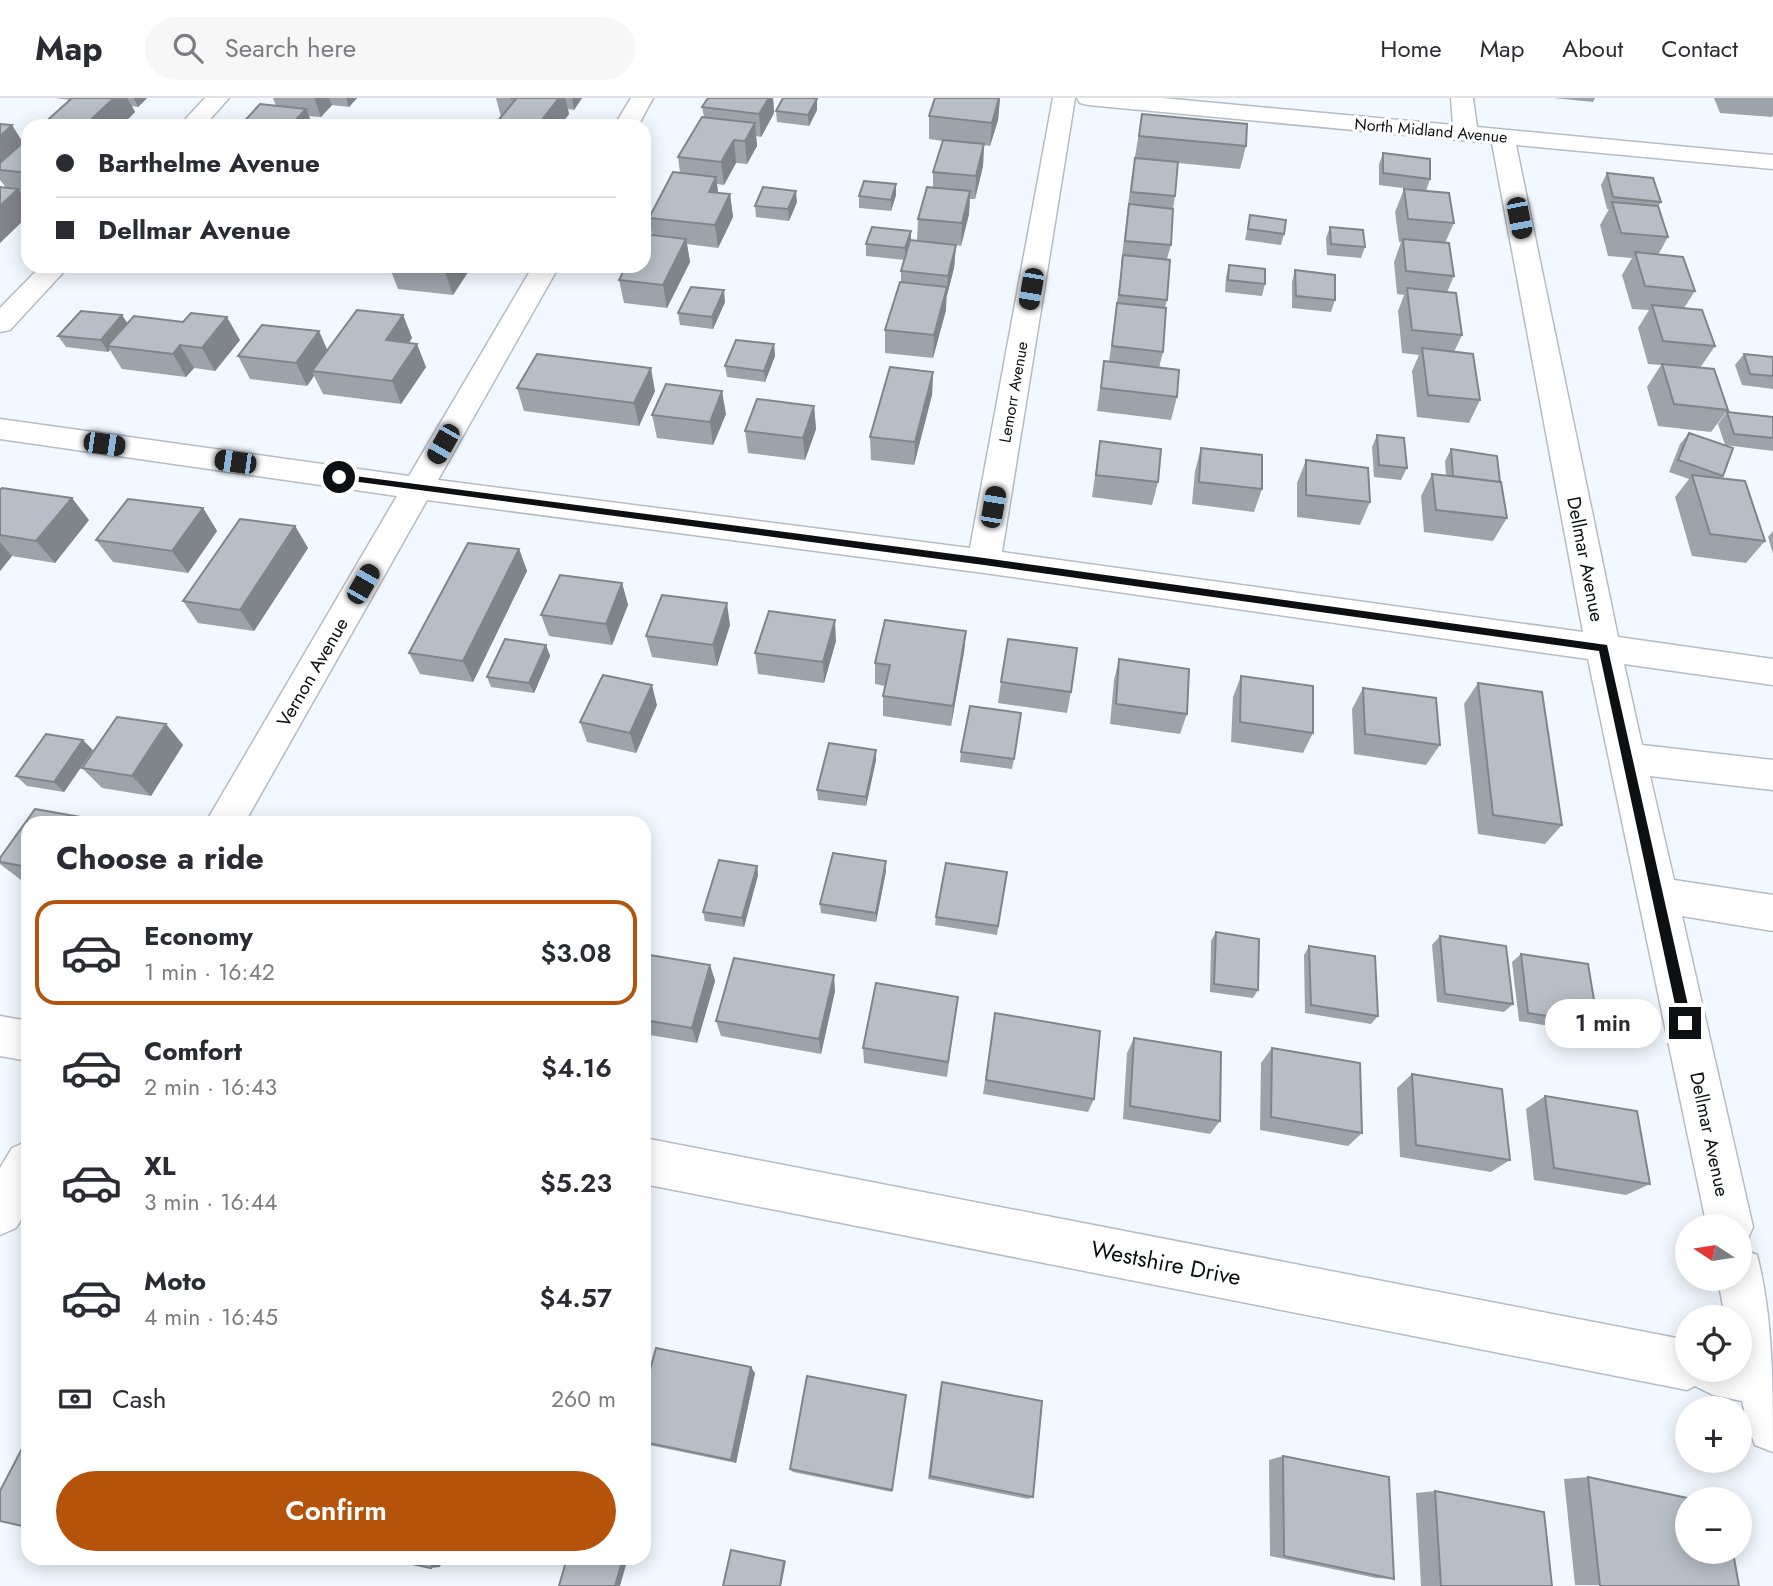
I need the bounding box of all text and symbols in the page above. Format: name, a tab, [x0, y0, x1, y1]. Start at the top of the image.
search box	[145, 17, 635, 80]
text: Map	[35, 25, 103, 72]
icon: search	[169, 29, 207, 67]
text: Search here	[225, 29, 356, 67]
text: Home	[1380, 31, 1442, 66]
text: Map	[1480, 31, 1524, 66]
text: About	[1562, 31, 1623, 66]
text: Contact	[1661, 31, 1738, 66]
street label: North Midland Avenue	[1354, 112, 1508, 149]
text: Barthelme Avenue	[98, 144, 320, 182]
car	[1505, 195, 1534, 241]
text: Dellmar Avenue	[98, 211, 291, 249]
car	[1018, 266, 1045, 312]
street label: Lemorr Avenue	[993, 340, 1034, 444]
car	[424, 421, 463, 467]
car	[82, 431, 127, 457]
car	[213, 449, 258, 475]
route start	[323, 461, 355, 493]
car	[980, 484, 1007, 530]
street label: Dellmar Avenue	[1560, 494, 1611, 624]
car	[344, 561, 383, 607]
street label: Vernon Avenue	[270, 612, 355, 732]
text: Choose a ride	[56, 835, 264, 881]
text: Economy	[144, 917, 253, 955]
icon: car	[60, 921, 123, 984]
text: $3.08	[540, 934, 612, 972]
text: 1 min · 16:42	[144, 955, 275, 989]
callout: 1 min	[1545, 998, 1660, 1048]
text: 1 min	[1575, 1006, 1631, 1040]
route end	[1669, 1007, 1701, 1039]
text: Comfort	[144, 1032, 242, 1070]
icon: car	[60, 1036, 123, 1099]
text: $4.16	[541, 1049, 612, 1087]
street label: Dellmar Avenue	[1683, 1069, 1736, 1199]
text: 2 min · 16:43	[144, 1070, 277, 1104]
text: XL	[144, 1147, 176, 1185]
icon: car	[60, 1151, 123, 1214]
text: $5.23	[540, 1164, 612, 1202]
text: 3 min · 16:44	[144, 1185, 277, 1219]
north arrow	[1675, 1214, 1752, 1292]
map controls	[1675, 1214, 1752, 1564]
street label: Westshire Drive	[1088, 1232, 1244, 1294]
text: Moto	[144, 1262, 206, 1300]
icon: car	[60, 1266, 123, 1329]
text: $4.57	[540, 1279, 612, 1317]
text: 4 min · 16:45	[144, 1300, 278, 1334]
button: locate	[1675, 1305, 1752, 1382]
icon: cash	[56, 1380, 94, 1418]
text: Cash	[112, 1380, 166, 1418]
text: 260 m	[551, 1382, 616, 1416]
button: +	[1675, 1396, 1752, 1473]
button: Confirm	[56, 1471, 616, 1551]
button: −	[1675, 1487, 1752, 1564]

